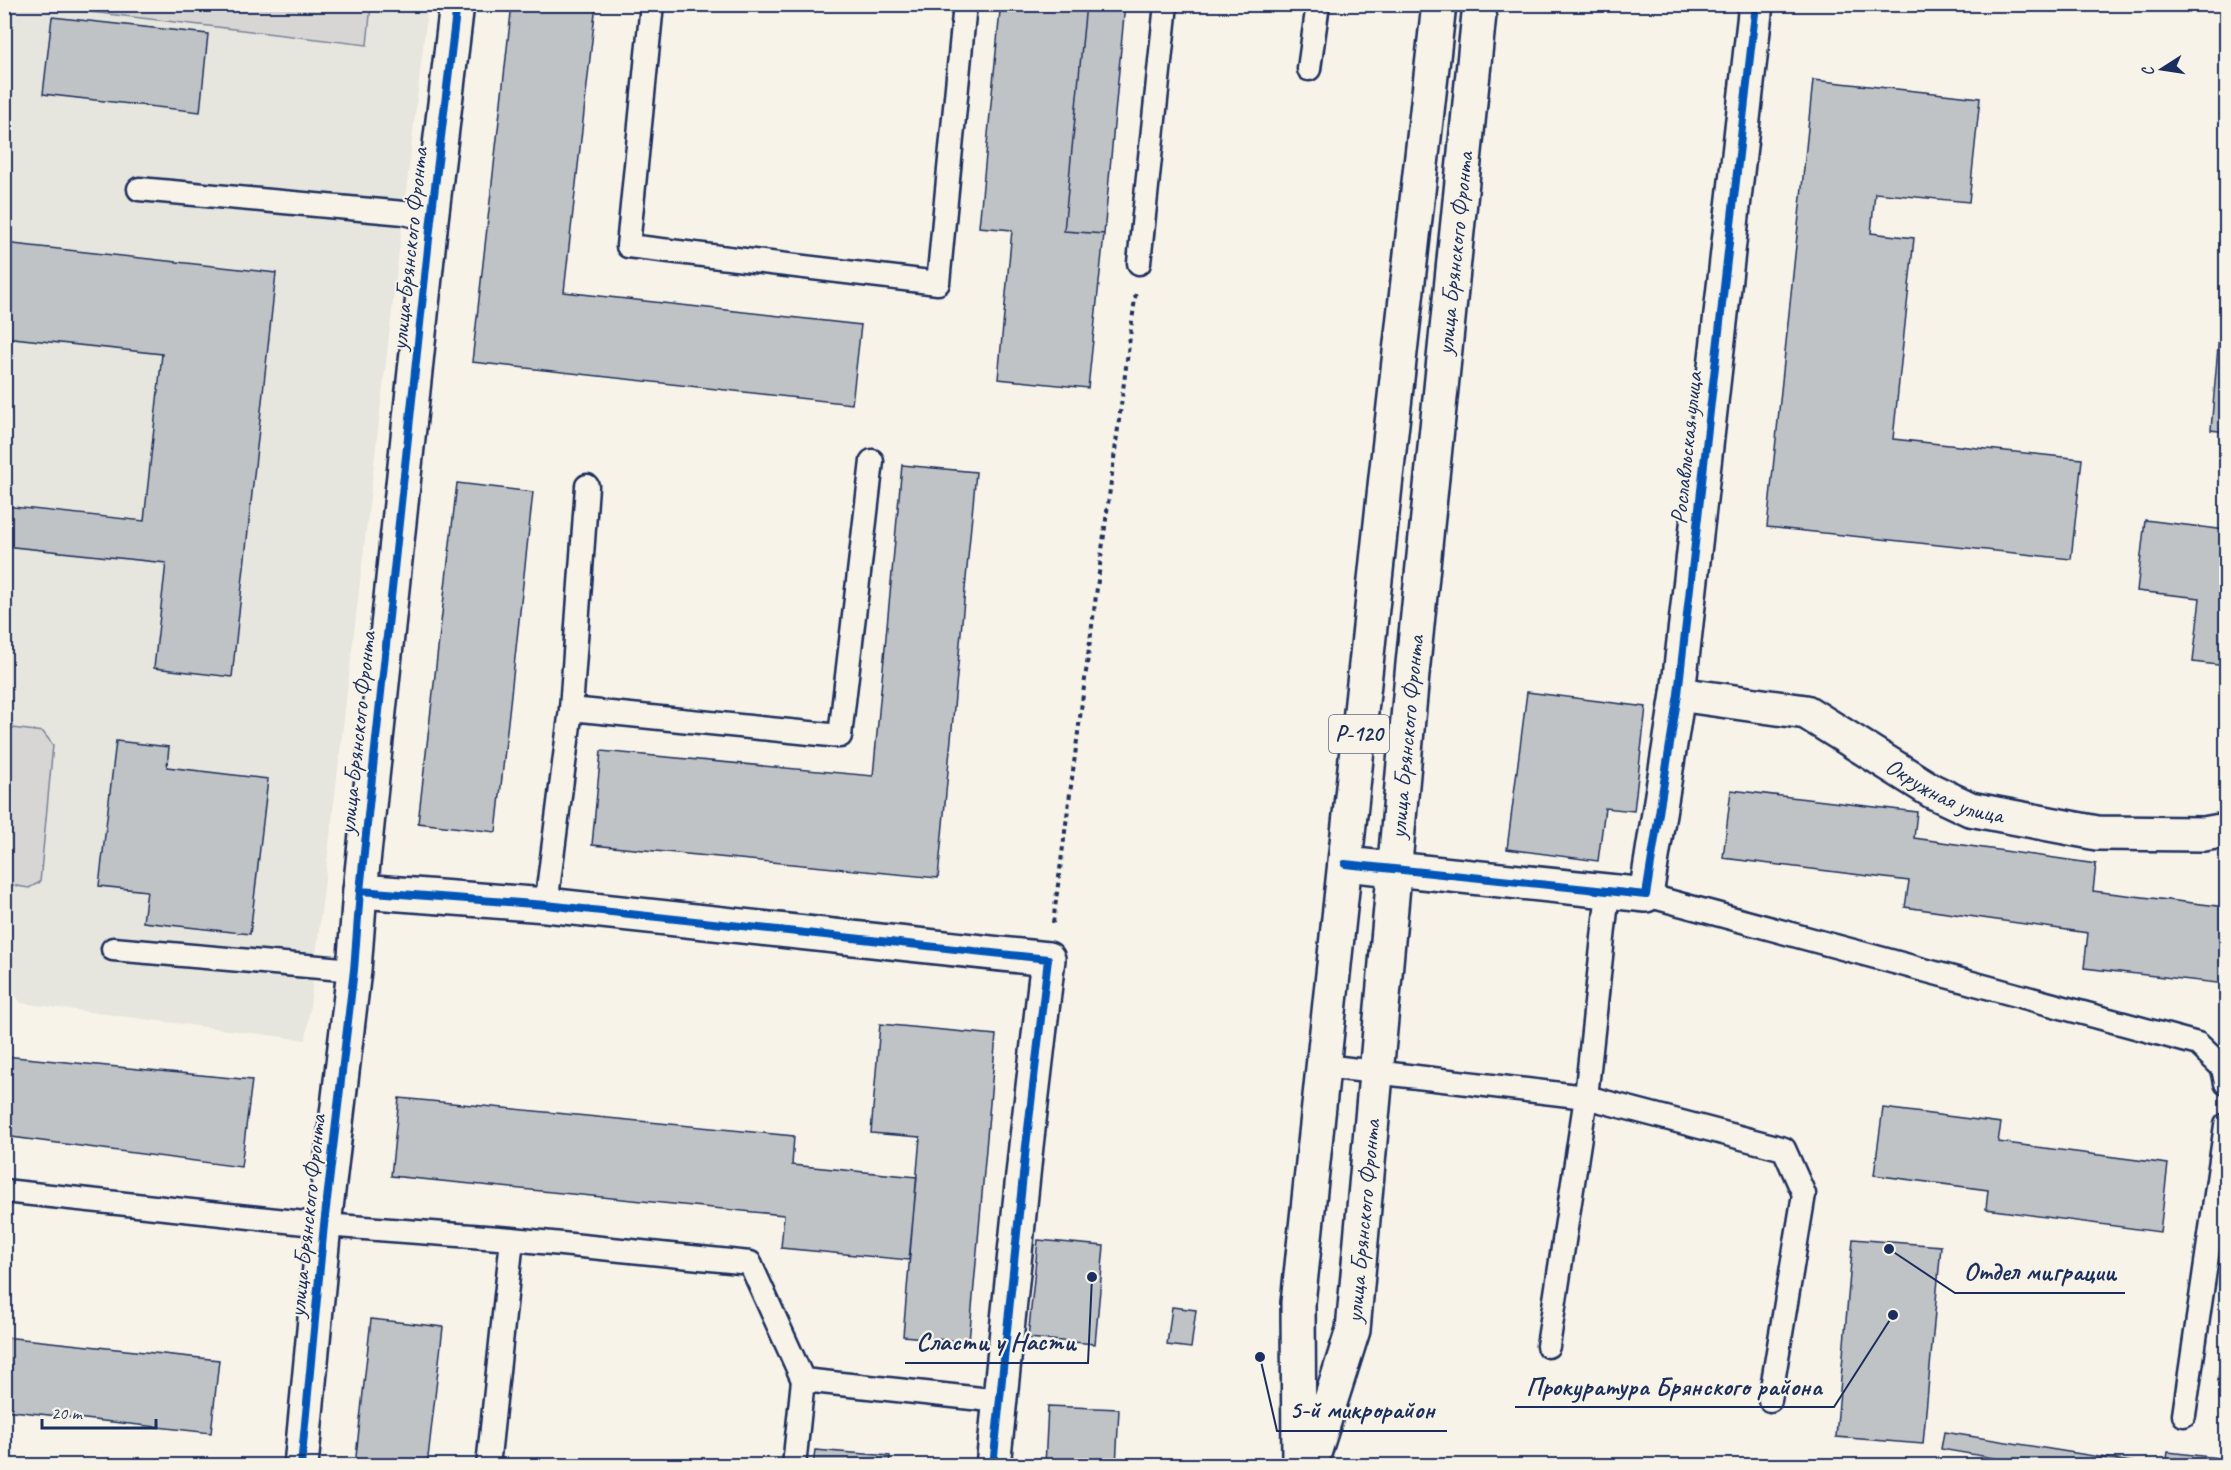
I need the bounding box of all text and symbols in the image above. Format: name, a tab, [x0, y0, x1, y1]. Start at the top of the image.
north arrow	[2132, 39, 2192, 99]
text: С	[2137, 64, 2159, 78]
street label: улица Брянского Фронта	[383, 145, 435, 354]
street label: улица Брянского Фронта	[1429, 149, 1480, 358]
street label: Рославльская улица	[1663, 369, 1709, 526]
street label: улица Брянского Фронта	[331, 629, 383, 838]
street label: улица Брянского Фронта	[1382, 633, 1431, 842]
road number: Р-120	[1329, 715, 1389, 753]
street label: Окружная улица	[1880, 751, 2008, 830]
street label: улица Брянского Фронта	[281, 1112, 333, 1321]
street label: улица Брянского Фронта	[1339, 1117, 1387, 1326]
callout: Отдел миграции	[1955, 1249, 2125, 1293]
text: Отдел миграции	[1964, 1255, 2118, 1288]
callout: Сласти у Насти	[905, 1319, 1088, 1363]
text: Сласти у Насти	[916, 1325, 1077, 1358]
callout: Прокуратура Брянского района	[1515, 1363, 1834, 1407]
text: Прокуратура Брянского района	[1526, 1370, 1824, 1403]
callout: 5-й микрорайон	[1277, 1387, 1447, 1431]
scale bar	[42, 1392, 156, 1430]
text: 5-й микрорайон	[1289, 1393, 1436, 1426]
text: 20 m	[51, 1402, 84, 1424]

